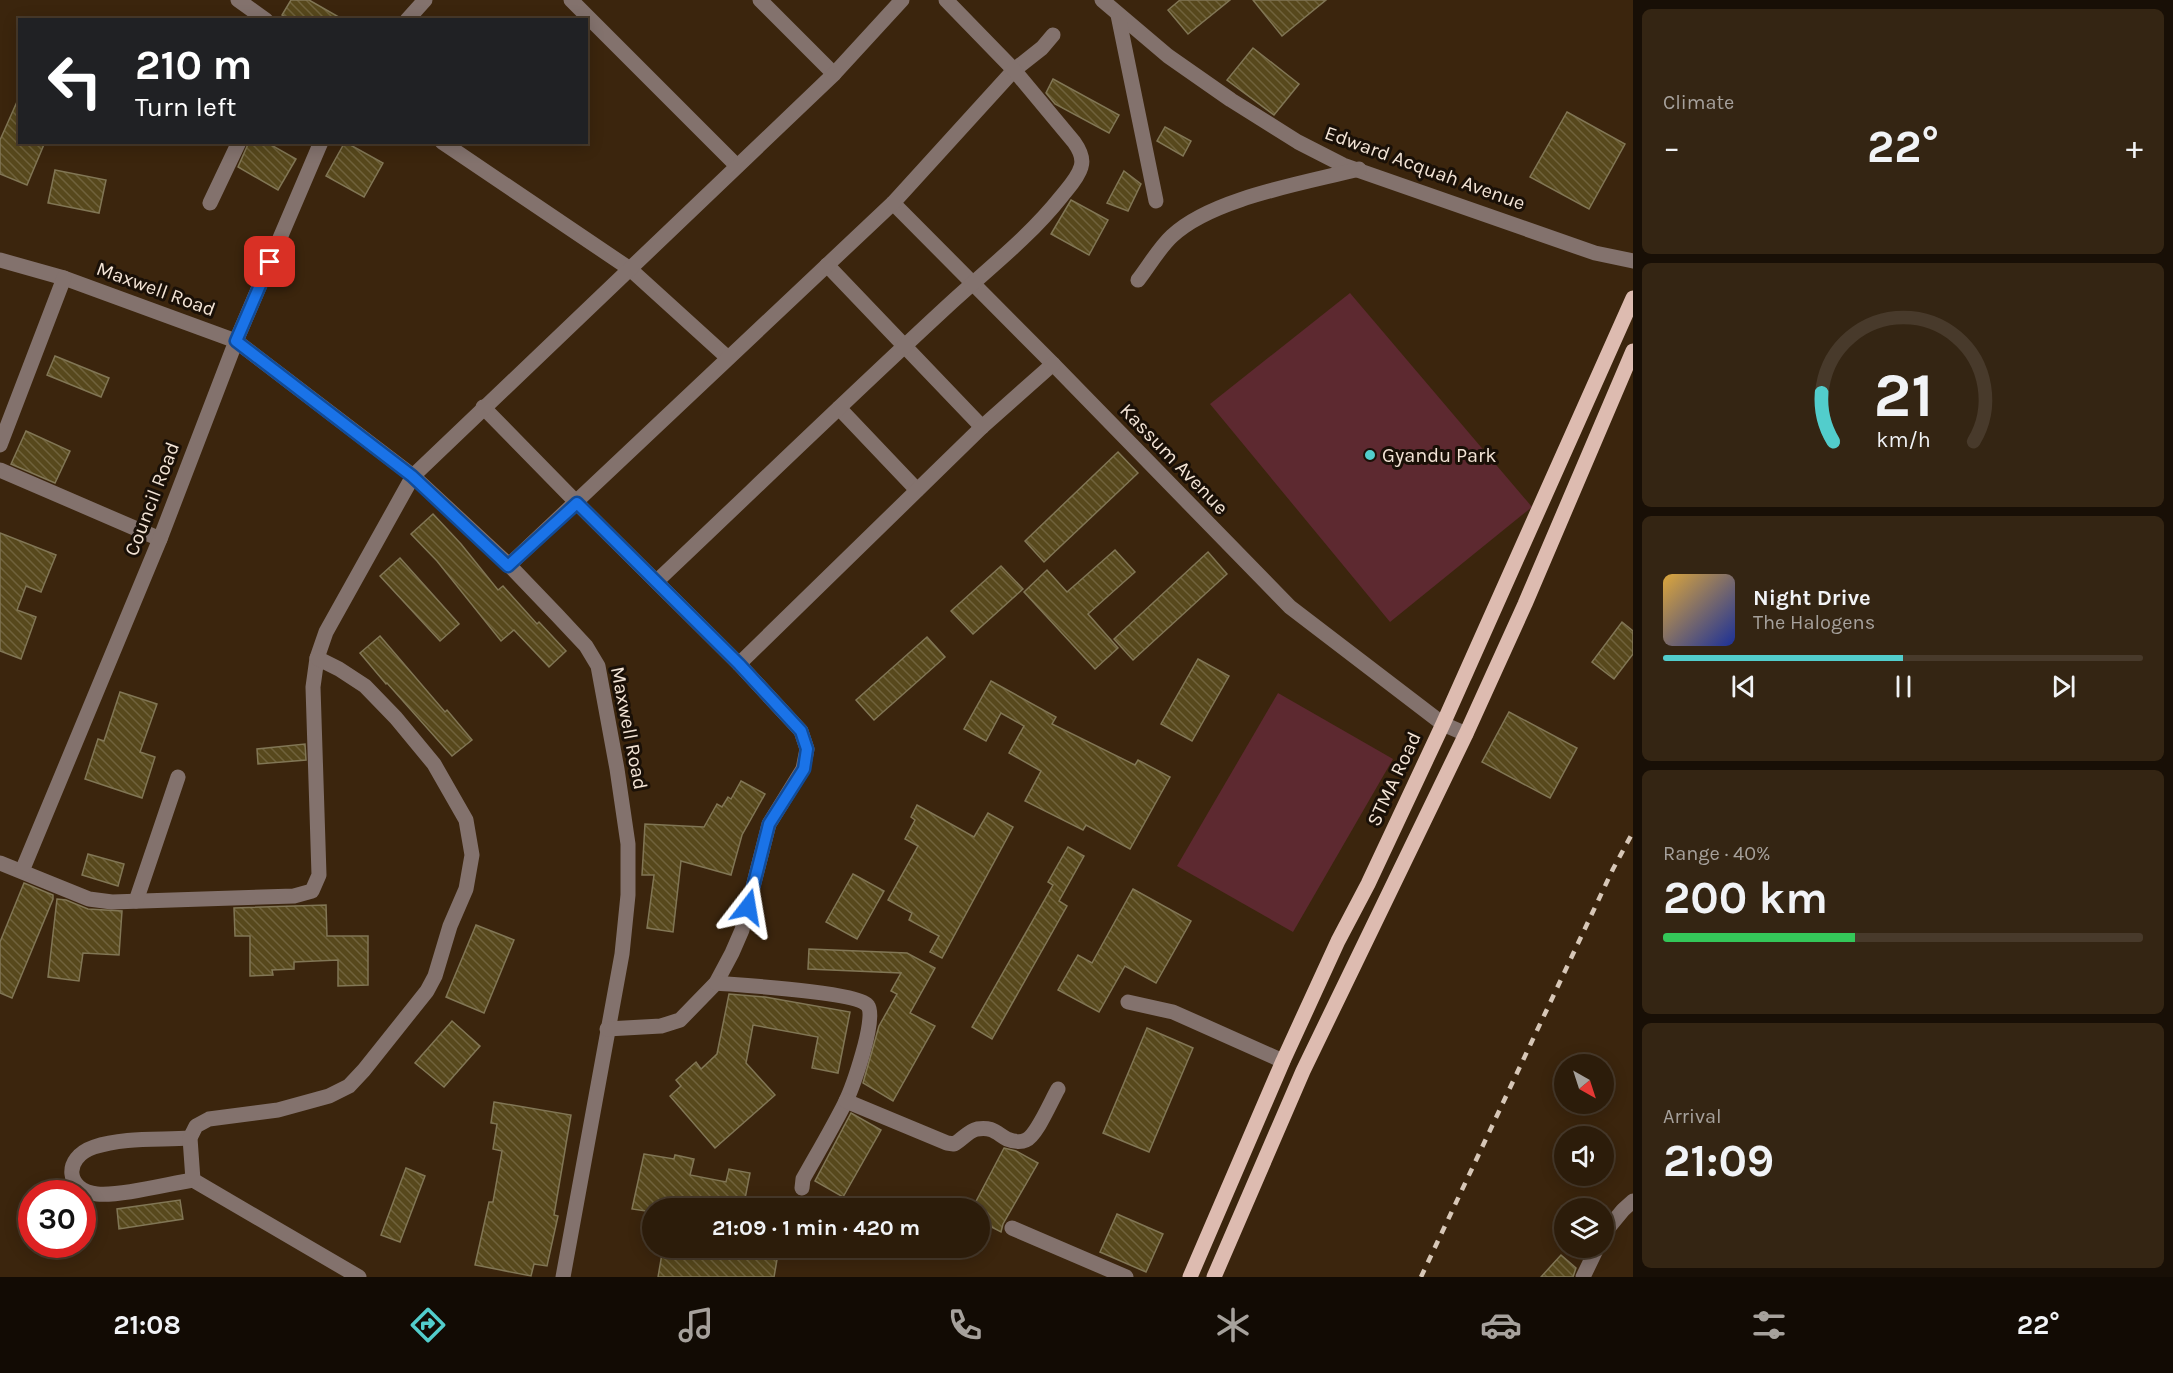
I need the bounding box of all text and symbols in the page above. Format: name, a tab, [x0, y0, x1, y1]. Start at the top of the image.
text: 210 m	[135, 40, 252, 90]
icon: left	[36, 42, 114, 120]
text: Turn left	[135, 91, 236, 123]
text: Climate	[1663, 91, 1734, 114]
street label: Edward Acquah Avenue	[1322, 121, 1528, 215]
text: 22°	[1867, 121, 1939, 173]
text: −	[1663, 128, 1680, 166]
text: +	[2126, 128, 2143, 166]
pin	[244, 236, 295, 287]
icon: arrive	[253, 245, 286, 278]
street label: Maxwell Road	[93, 257, 219, 321]
text: 21	[1873, 359, 1933, 432]
street label: Kassum Avenue	[1115, 399, 1233, 519]
text: km/h	[1876, 427, 1930, 452]
street label: Council Road	[120, 439, 184, 559]
place label: Gyandu Park	[1382, 444, 1497, 467]
marker: Gyandu Park	[1363, 448, 1377, 462]
text: Night Drive	[1753, 585, 1871, 611]
text: The Halogens	[1753, 611, 1875, 634]
street label: Maxwell Road	[606, 664, 652, 792]
icon: previous	[1727, 670, 1760, 703]
icon: pause	[1887, 670, 1920, 703]
icon: next	[2047, 670, 2080, 703]
street label: STMA Road	[1362, 728, 1426, 830]
text: Range · 40%	[1663, 842, 1771, 865]
text: 200 km	[1663, 872, 1828, 924]
position arrow	[716, 875, 780, 939]
north arrow	[1554, 1054, 1614, 1114]
map controls	[1554, 1054, 1614, 1258]
text: Arrival	[1663, 1105, 1722, 1128]
button: sound	[1554, 1126, 1614, 1186]
text: 21:09	[1663, 1135, 1774, 1187]
speed limit sign: 30	[18, 1180, 96, 1258]
button: layers	[1554, 1198, 1614, 1258]
text: 21:09 · 1 min · 420 m	[712, 1215, 920, 1241]
icon: directions	[407, 1304, 449, 1346]
icon: music	[675, 1304, 717, 1346]
icon: phone	[944, 1304, 986, 1346]
icon: climate	[1212, 1304, 1254, 1346]
icon: car	[1480, 1304, 1522, 1346]
icon: filters	[1748, 1304, 1790, 1346]
text: 21:08	[113, 1309, 181, 1341]
text: 22°	[2017, 1309, 2060, 1341]

